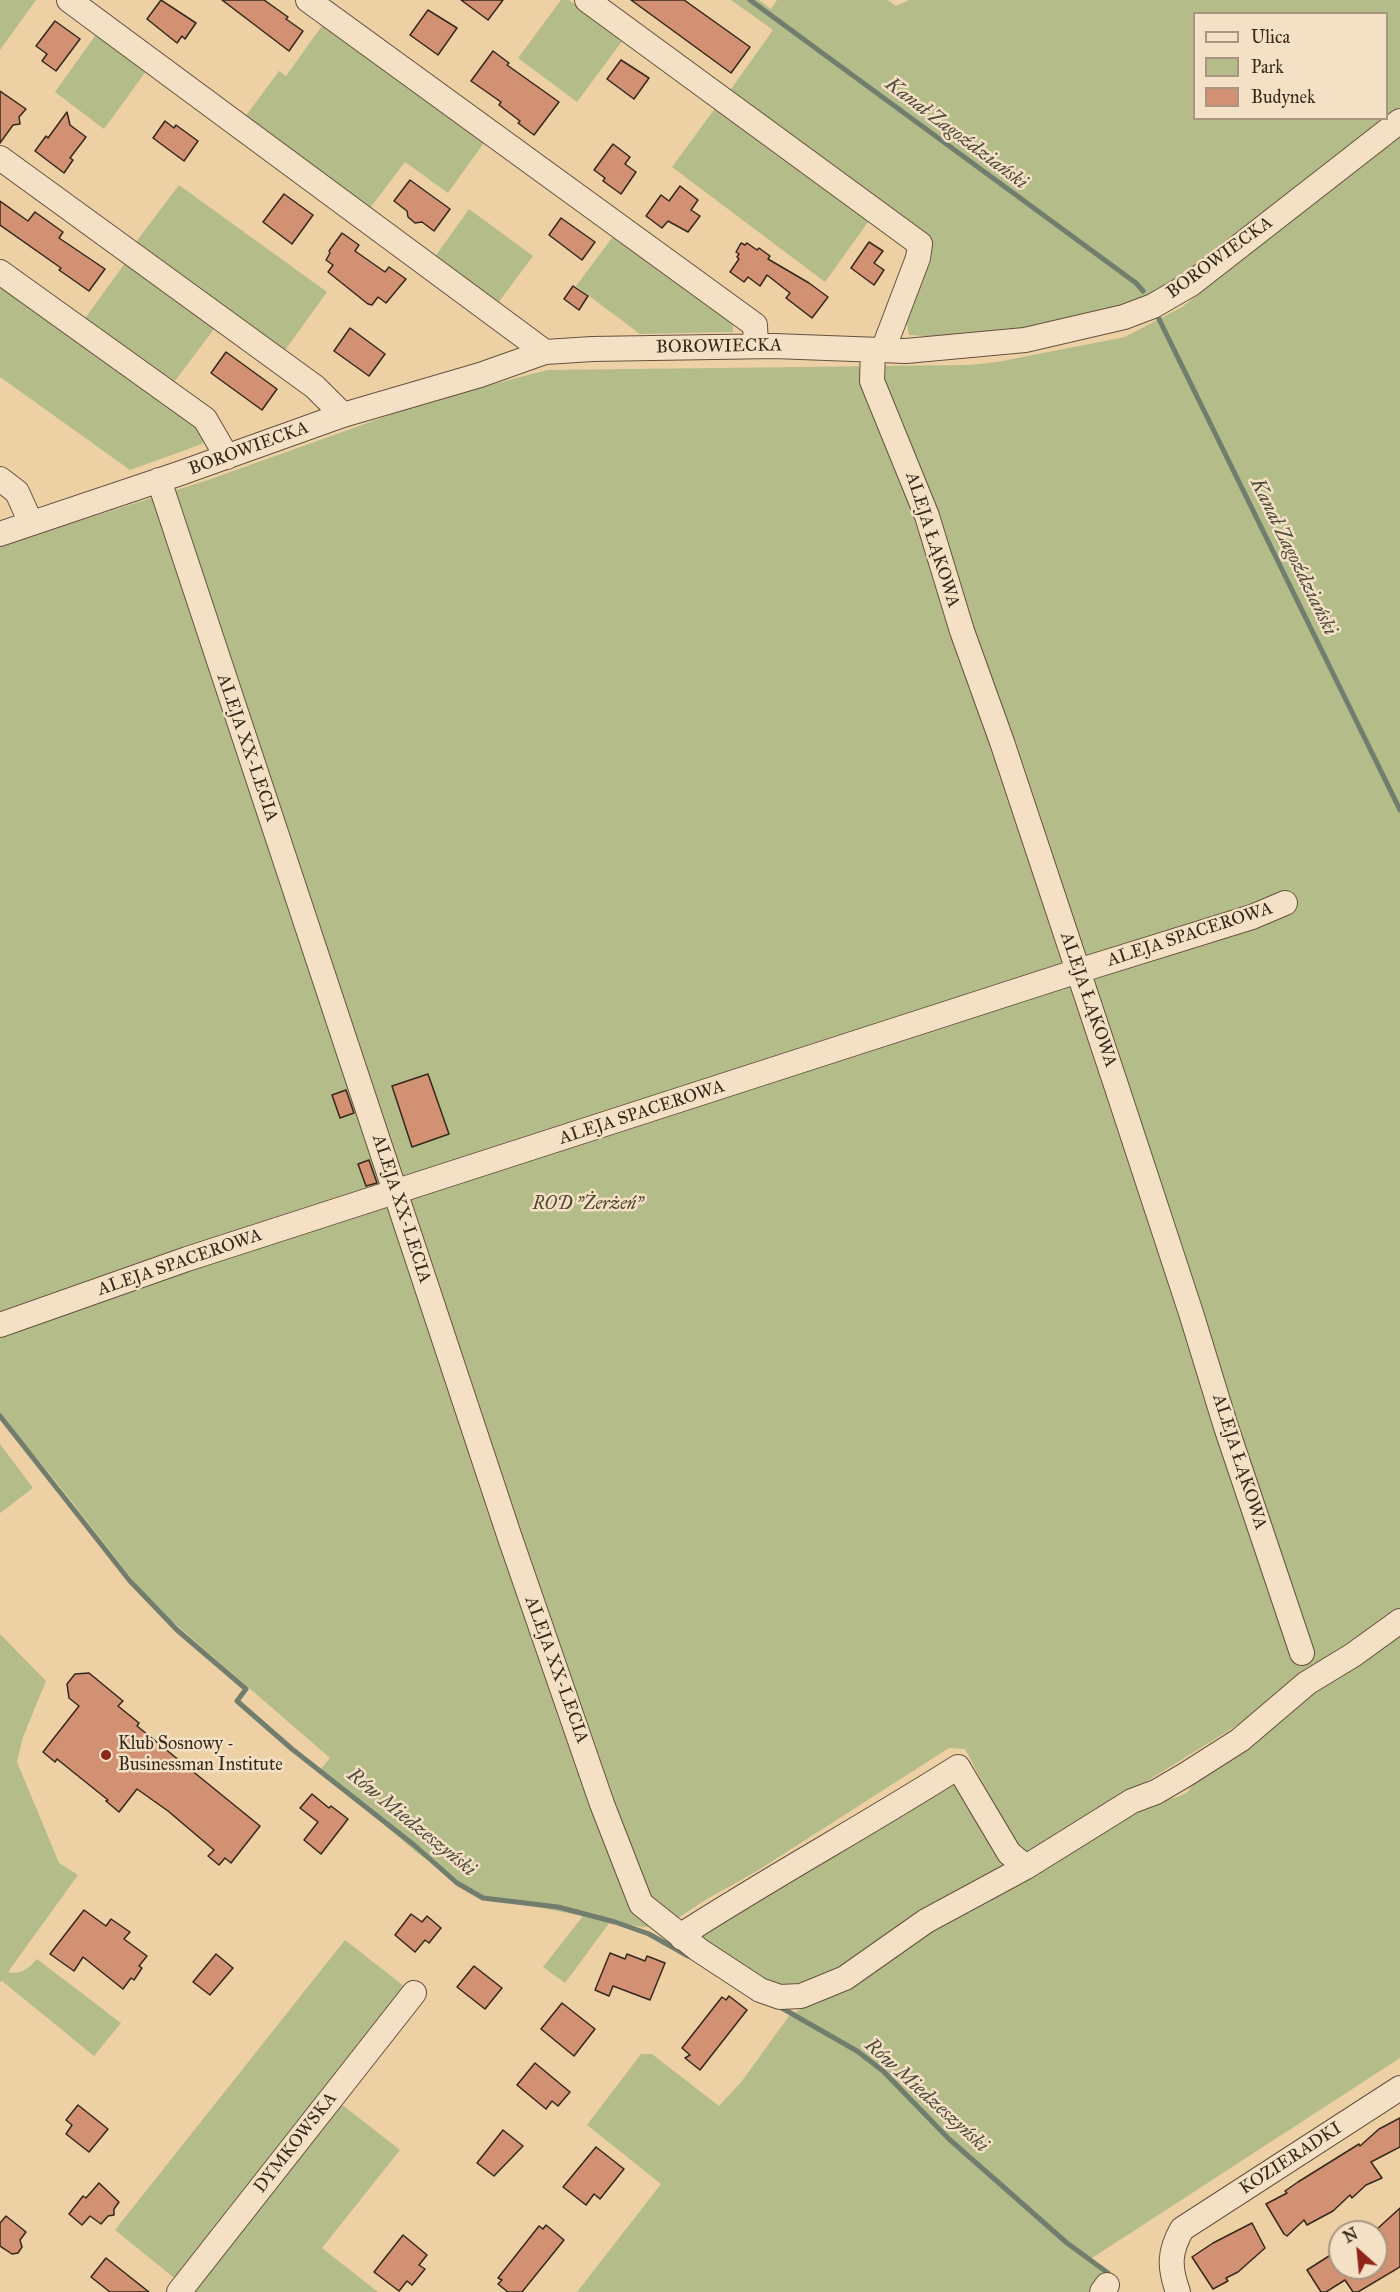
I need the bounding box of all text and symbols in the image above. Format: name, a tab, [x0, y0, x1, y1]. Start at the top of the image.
legend	[1193, 12, 1388, 120]
text: Ulica	[1251, 26, 1290, 48]
text: Park	[1251, 56, 1284, 78]
water label: Kanał Zagoździański	[880, 73, 1032, 195]
text: Budynek	[1251, 86, 1315, 108]
street label: BOROWIECKA	[1163, 212, 1277, 304]
street label: BOROWIECKA	[656, 335, 782, 359]
street label: BOROWIECKA	[186, 417, 312, 481]
street label: ALEJA ŁĄKOWA	[900, 469, 964, 611]
water label: Kanał Zagoździański	[1245, 474, 1341, 640]
street label: ALEJA XX-LECIA	[212, 671, 282, 825]
street label: ALEJA SPACEROWA	[1105, 898, 1275, 972]
street label: ALEJA ŁĄKOWA	[1055, 930, 1121, 1070]
street label: ALEJA SPACEROWA	[557, 1076, 727, 1150]
street label: ALEJA XX-LECIA	[367, 1132, 435, 1286]
park label: ROD "Żerżeń"	[533, 1194, 643, 1216]
street label: ALEJA SPACEROWA	[95, 1225, 265, 1301]
street label: ALEJA ŁĄKOWA	[1207, 1391, 1271, 1533]
street label: ALEJA XX-LECIA	[519, 1593, 593, 1747]
place label: Klub Sosnowy - Businessman Institute	[118, 1734, 283, 1776]
marker: Klub Sosnowy - Businessman Institute	[99, 1748, 113, 1762]
water label: Rów Miedzeszyński	[342, 1764, 480, 1882]
water label: Rów Miedzeszyński	[859, 2034, 993, 2158]
street label: DYMKOWSKA	[250, 2088, 342, 2198]
street label: KOZIERADKI	[1236, 2118, 1346, 2200]
north arrow	[1328, 2220, 1388, 2280]
text: N	[1340, 2224, 1361, 2247]

